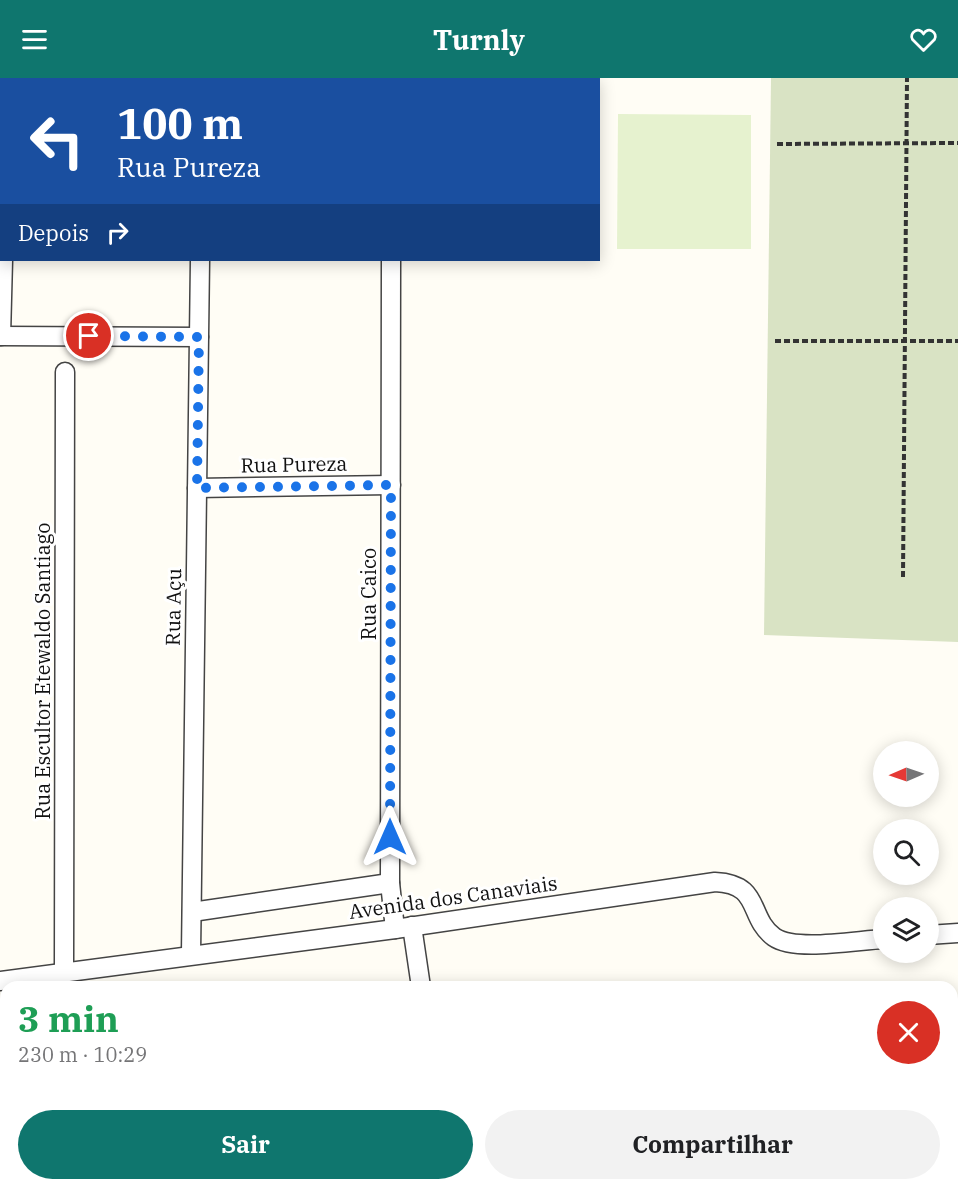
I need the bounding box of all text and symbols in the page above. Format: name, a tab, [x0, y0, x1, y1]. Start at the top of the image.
text: Turnly	[433, 22, 525, 57]
icon: menu	[18, 23, 51, 56]
icon: heart	[907, 23, 940, 56]
text: 100 m	[117, 96, 243, 151]
icon: left	[18, 102, 96, 180]
text: Rua Pureza	[117, 149, 261, 184]
icon: right	[101, 216, 134, 249]
text: Depois	[18, 218, 89, 247]
pin	[63, 310, 114, 361]
icon: arrive	[72, 319, 105, 352]
street label: Rua Pureza	[240, 450, 348, 478]
street label: Rua Escultor Etewaldo Santiago	[29, 522, 56, 820]
street label: Rua Caico	[355, 548, 382, 640]
street label: Rua Açu	[159, 568, 187, 646]
north arrow	[873, 741, 939, 807]
map controls	[873, 741, 939, 963]
position arrow	[358, 805, 422, 869]
button: search	[873, 819, 939, 885]
street label: Avenida dos Canaviais	[347, 869, 559, 925]
button: layers	[873, 897, 939, 963]
text: 3 min	[18, 995, 119, 1042]
button: close	[877, 1001, 940, 1064]
text: 230 m · 10:29	[18, 1041, 147, 1068]
button: Sair	[18, 1110, 473, 1179]
button: Compartilhar	[485, 1110, 940, 1179]

